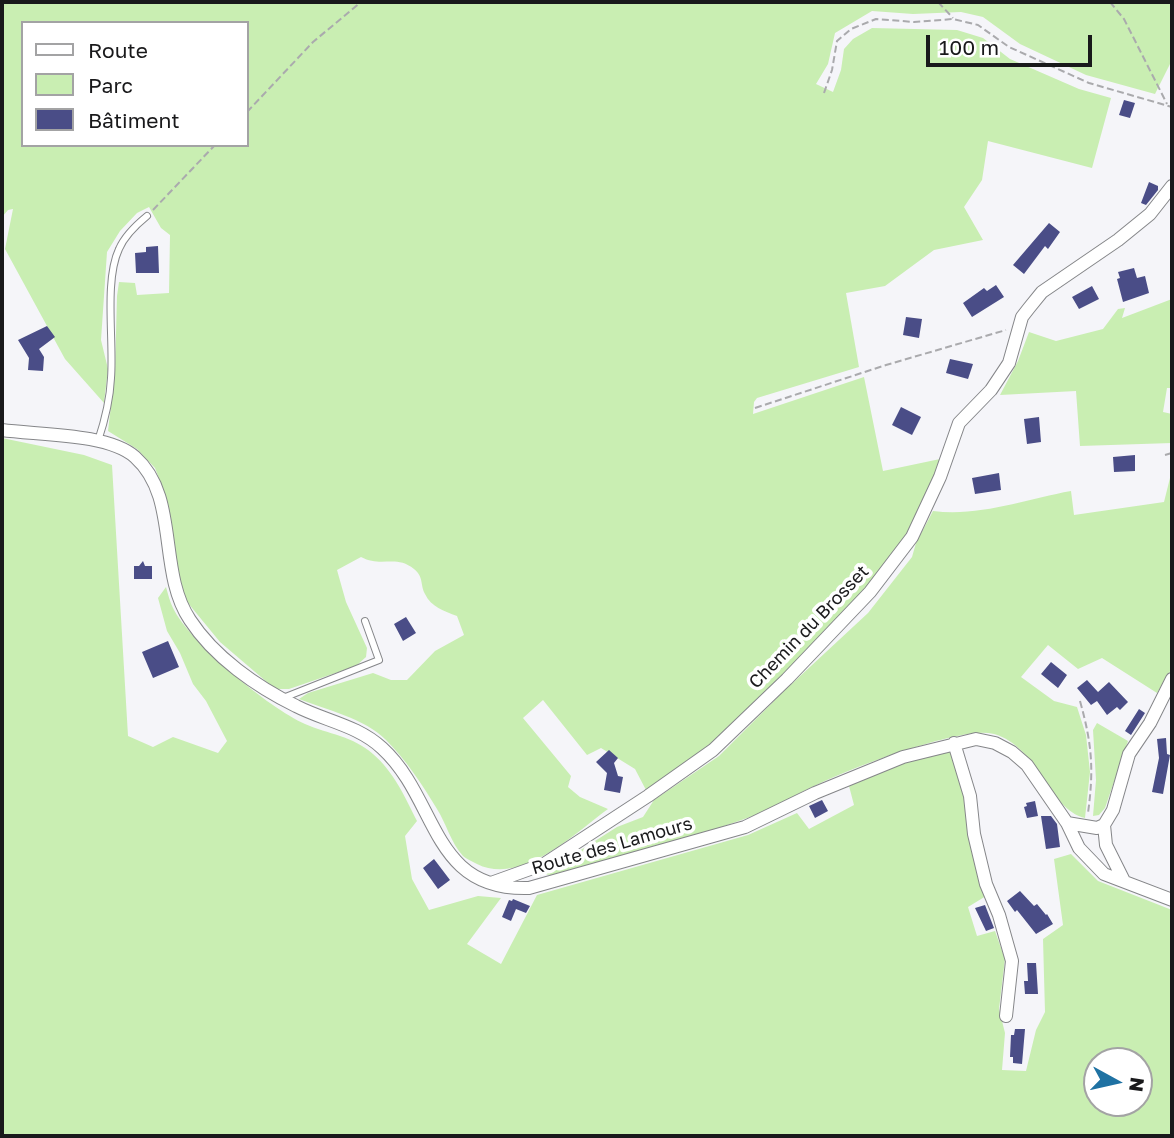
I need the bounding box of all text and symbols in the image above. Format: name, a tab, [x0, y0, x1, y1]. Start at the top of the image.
legend	[21, 21, 248, 147]
scale bar	[929, 21, 1095, 65]
text: 100 m	[939, 34, 999, 60]
text: Route	[88, 37, 148, 63]
text: Parc	[88, 72, 133, 98]
text: Bâtiment	[88, 107, 180, 133]
street label: Chemin du Brosset	[745, 561, 873, 693]
street label: Route des Lamours	[529, 813, 695, 879]
north arrow	[1083, 1047, 1153, 1117]
text: N	[1125, 1076, 1150, 1093]

